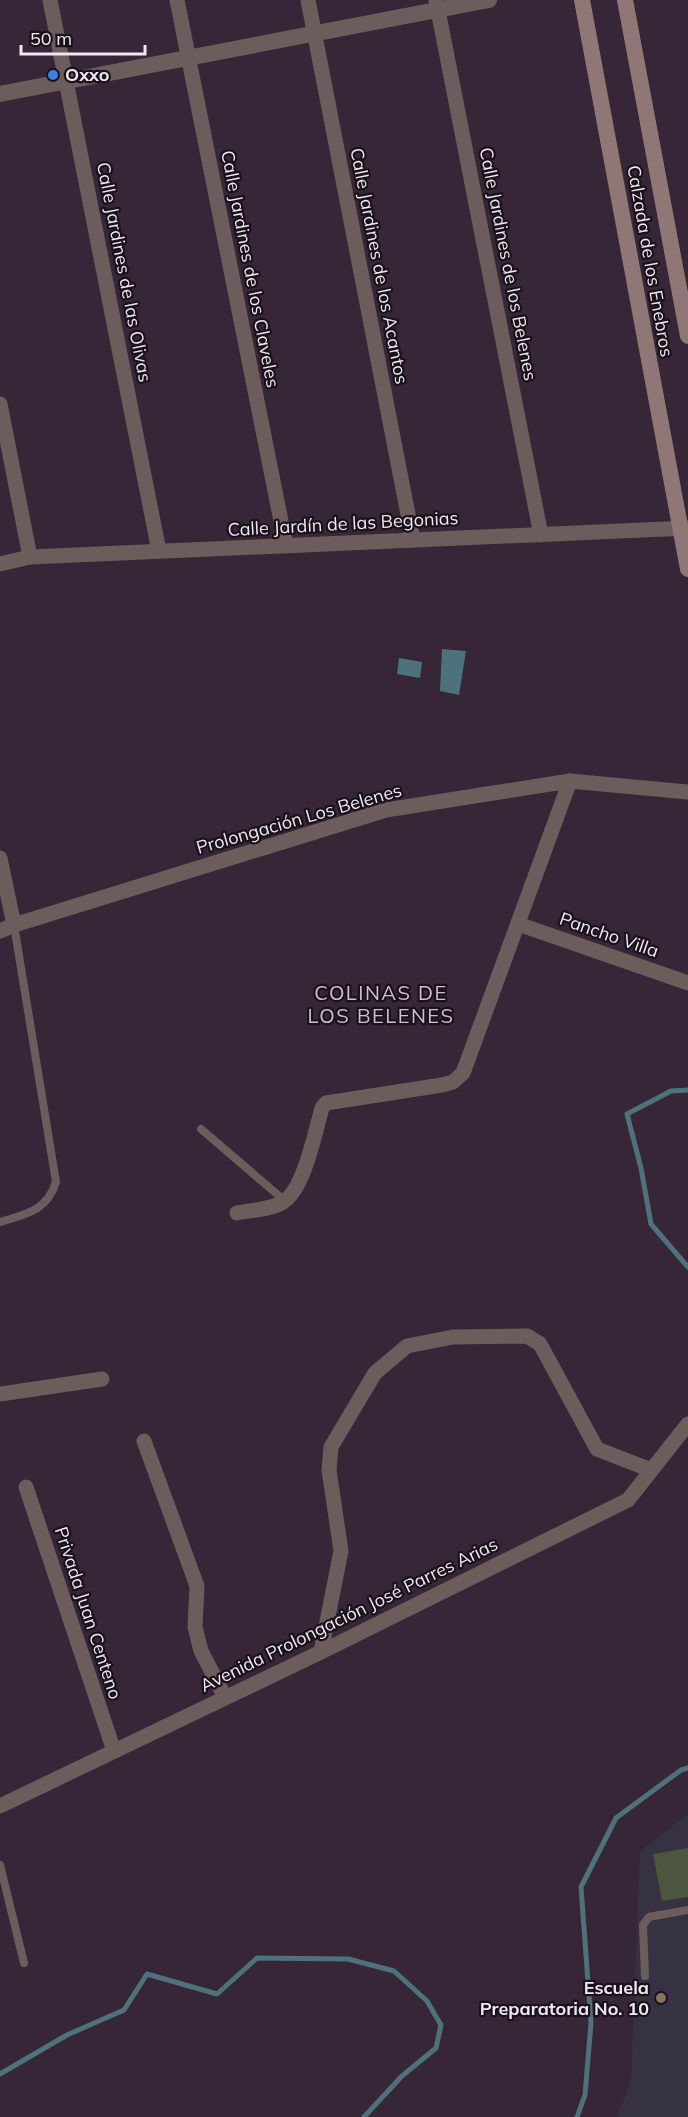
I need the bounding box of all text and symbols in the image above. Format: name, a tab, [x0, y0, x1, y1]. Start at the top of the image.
scale bar	[21, 18, 146, 56]
text: 50 m	[30, 27, 72, 50]
place label: Oxxo	[65, 63, 109, 86]
marker: Oxxo	[46, 68, 60, 82]
street label: Calle Jardines de los Belenes	[475, 145, 542, 382]
street label: Calle Jardines de los Acantos	[345, 146, 414, 386]
street label: Calle Jardines de los Claveles	[216, 148, 285, 389]
street label: Calle Jardines de las Olivas	[92, 160, 157, 384]
street label: Calzada de los Enebros	[622, 163, 679, 359]
street label: Calle Jardín de las Begonias	[227, 506, 459, 541]
street label: Prolongación Los Belenes	[193, 778, 404, 859]
street label: Pancho Villa	[557, 907, 662, 962]
district label: COLINAS DE LOS BELENES	[308, 980, 454, 1028]
street label: Privada Juan Centeno	[50, 1524, 127, 1702]
street label: Avenida Prolongación José Parres Arias	[196, 1532, 502, 1697]
place label: Escuela Preparatoria No. 10	[480, 1976, 649, 2020]
marker: Escuela Preparatoria No. 10	[654, 1991, 668, 2005]

